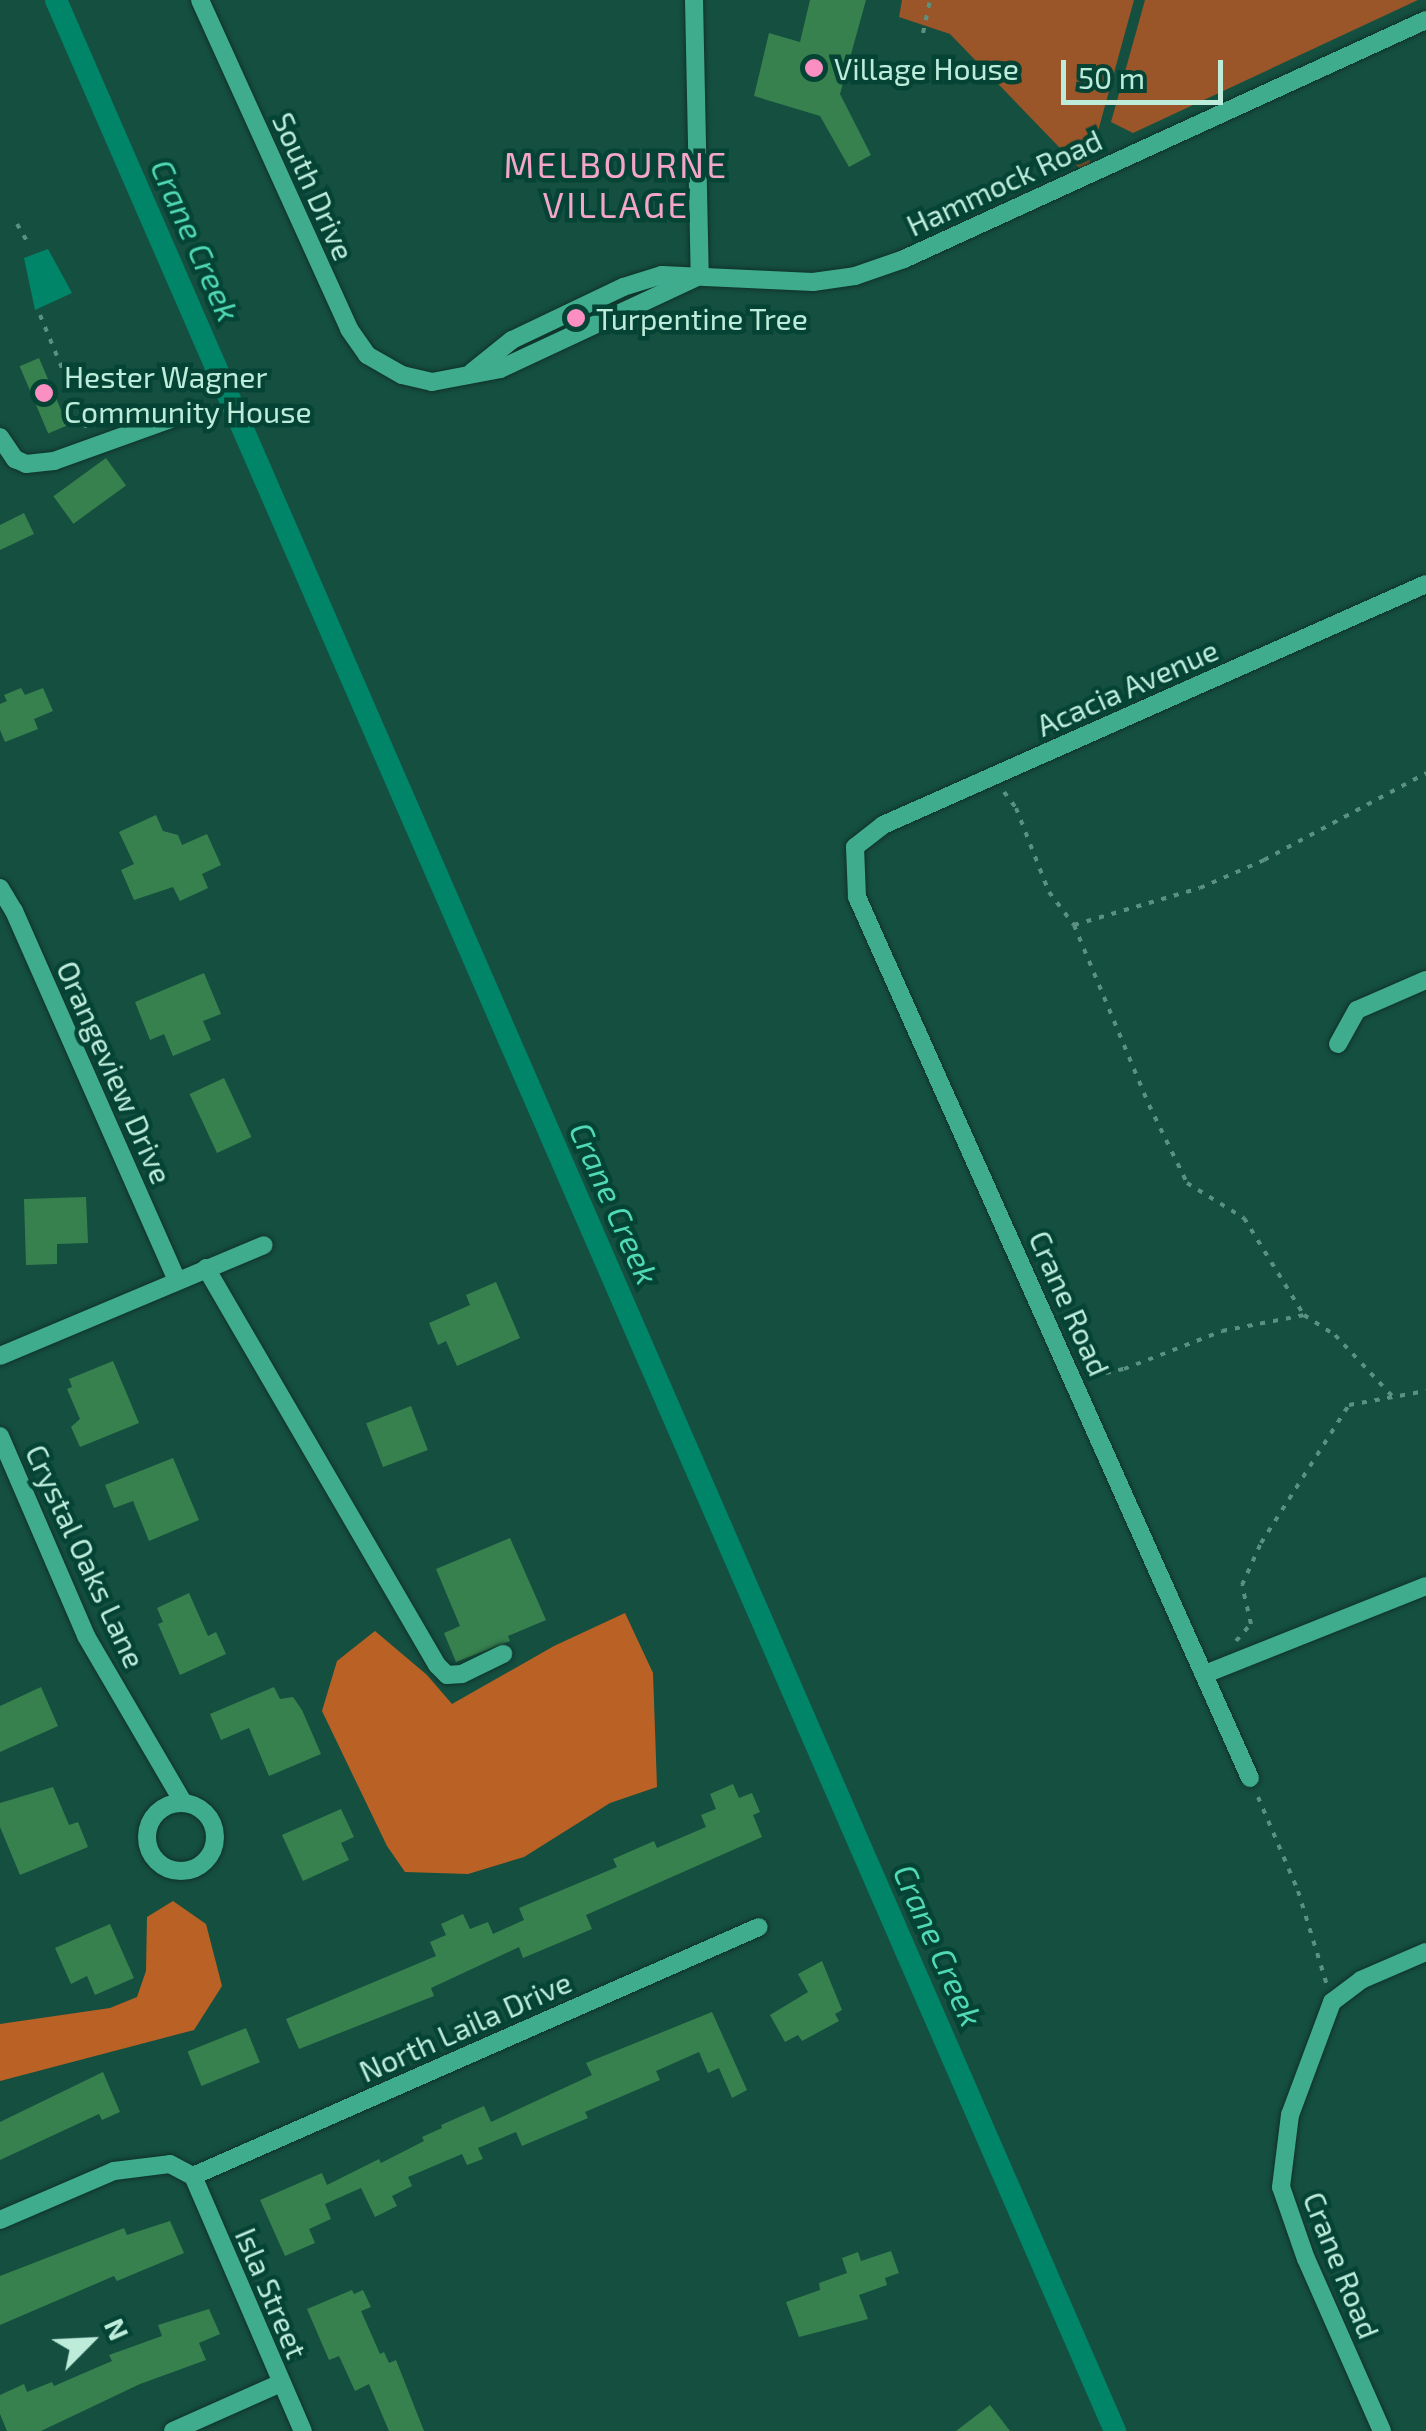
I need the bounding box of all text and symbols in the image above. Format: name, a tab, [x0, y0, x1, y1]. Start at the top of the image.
scale bar	[1066, 40, 1228, 102]
place label: Village House	[834, 50, 1019, 86]
marker: Village House	[803, 57, 825, 79]
text: 50 m	[1078, 59, 1145, 95]
street label: South Drive	[265, 107, 363, 265]
street label: Hammock Road	[900, 121, 1108, 243]
district label: MELBOURNE VILLAGE	[503, 143, 729, 225]
water label: Crane Creek	[143, 153, 249, 327]
place label: Turpentine Tree	[596, 300, 808, 336]
marker: Turpentine Tree	[565, 307, 587, 329]
place label: Hester Wagner Community House	[64, 358, 312, 428]
marker: Hester Wagner Community House	[33, 382, 55, 404]
street label: Acacia Avenue	[1030, 631, 1224, 743]
street label: Orangeview Drive	[50, 955, 180, 1189]
water label: Crane Creek	[562, 1116, 668, 1290]
street label: Crane Road	[1022, 1225, 1118, 1381]
street label: Crystal Oaks Lane	[18, 1438, 154, 1674]
water label: Crane Creek	[886, 1858, 992, 2032]
street label: North Laila Drive	[353, 1963, 577, 2089]
street label: Crane Road	[1296, 2186, 1388, 2344]
street label: Isla Street	[228, 2222, 316, 2364]
north arrow	[40, 2291, 140, 2391]
text: N	[98, 2313, 137, 2345]

